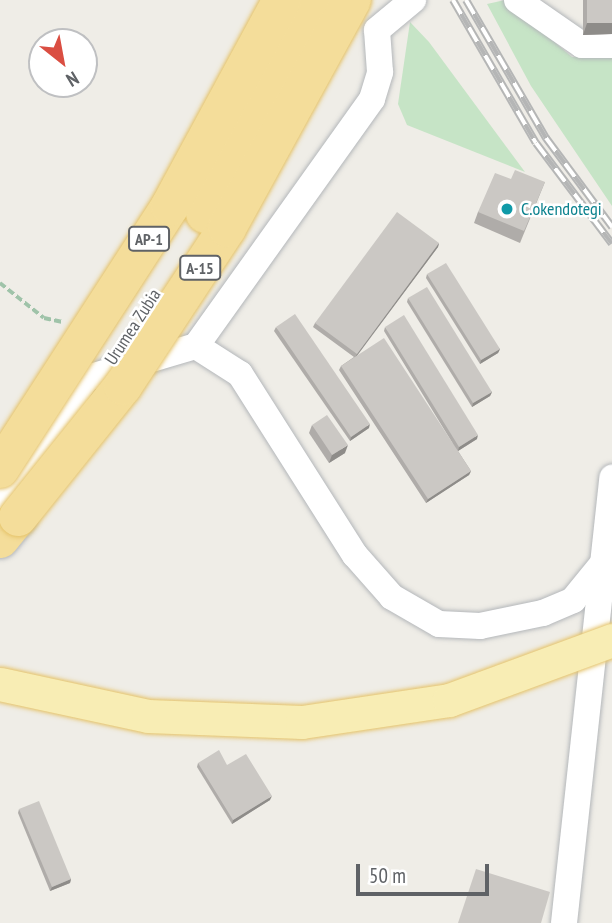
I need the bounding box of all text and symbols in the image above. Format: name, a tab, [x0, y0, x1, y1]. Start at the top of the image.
north arrow	[28, 28, 98, 98]
text: N	[62, 66, 83, 92]
place label: C.okendotegi	[521, 198, 602, 220]
marker: C.okendotegi	[499, 201, 515, 217]
road number: AP-1	[128, 227, 170, 252]
road number: A-15	[179, 256, 221, 280]
street label: Urumea Zubia	[100, 285, 166, 369]
scale bar	[360, 850, 493, 894]
text: 50 m	[369, 862, 406, 889]

